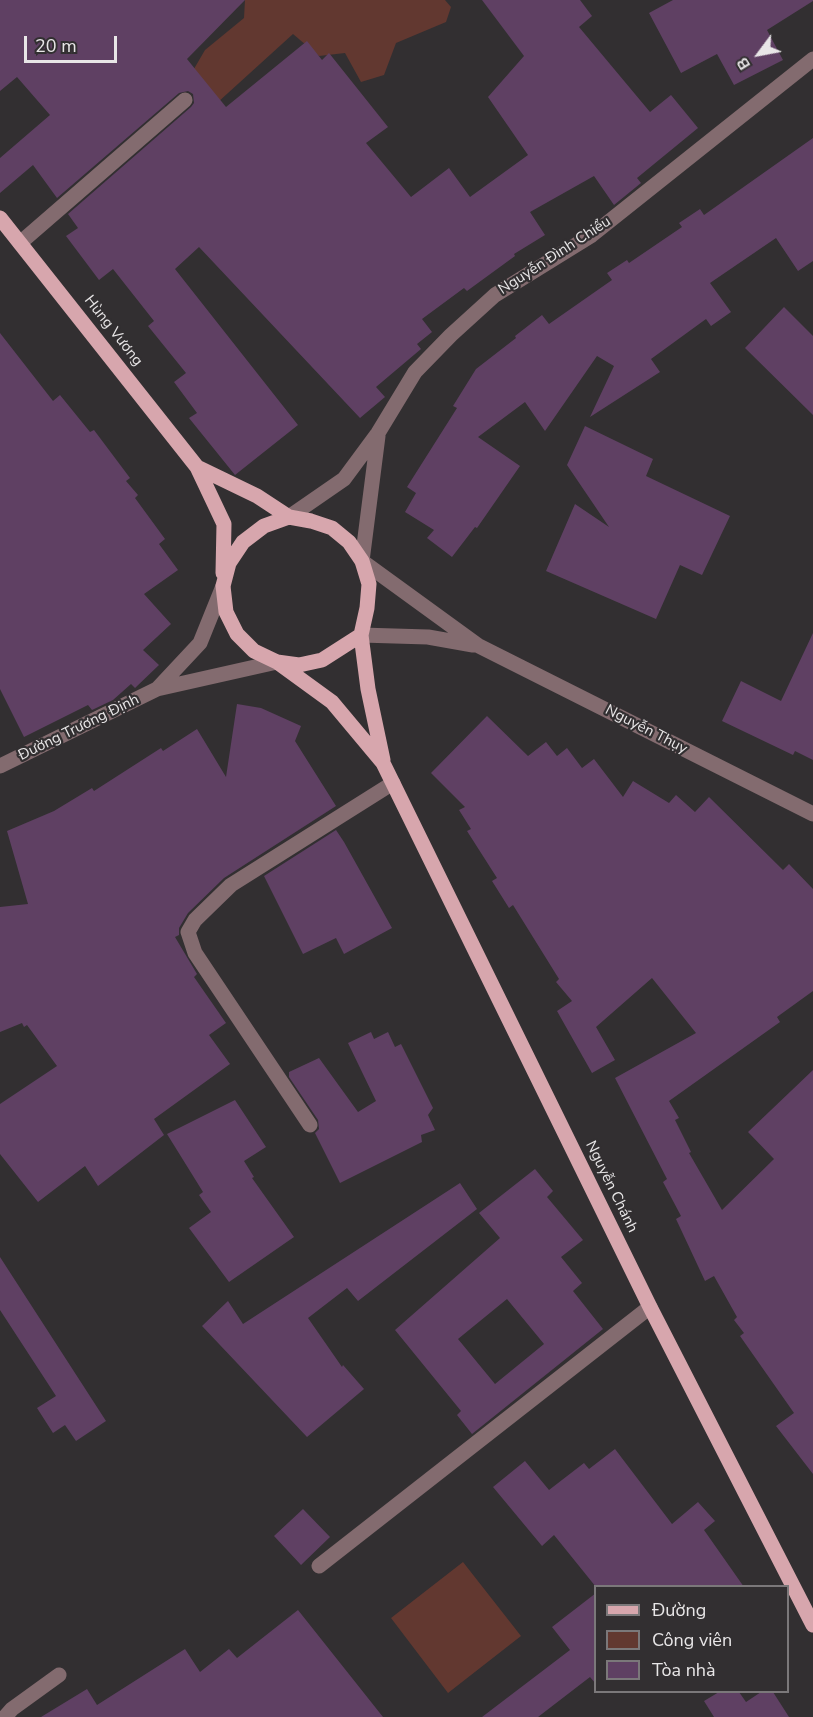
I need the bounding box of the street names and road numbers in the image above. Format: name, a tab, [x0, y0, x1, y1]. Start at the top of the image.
street label: Nguyễn Đình Chiểu	[495, 213, 615, 299]
street label: Hùng Vương	[80, 292, 146, 370]
street label: Đường Trương Định	[16, 691, 142, 765]
street label: Nguyễn Thụy	[602, 702, 690, 758]
street label: Nguyễn Chánh	[581, 1138, 641, 1236]

